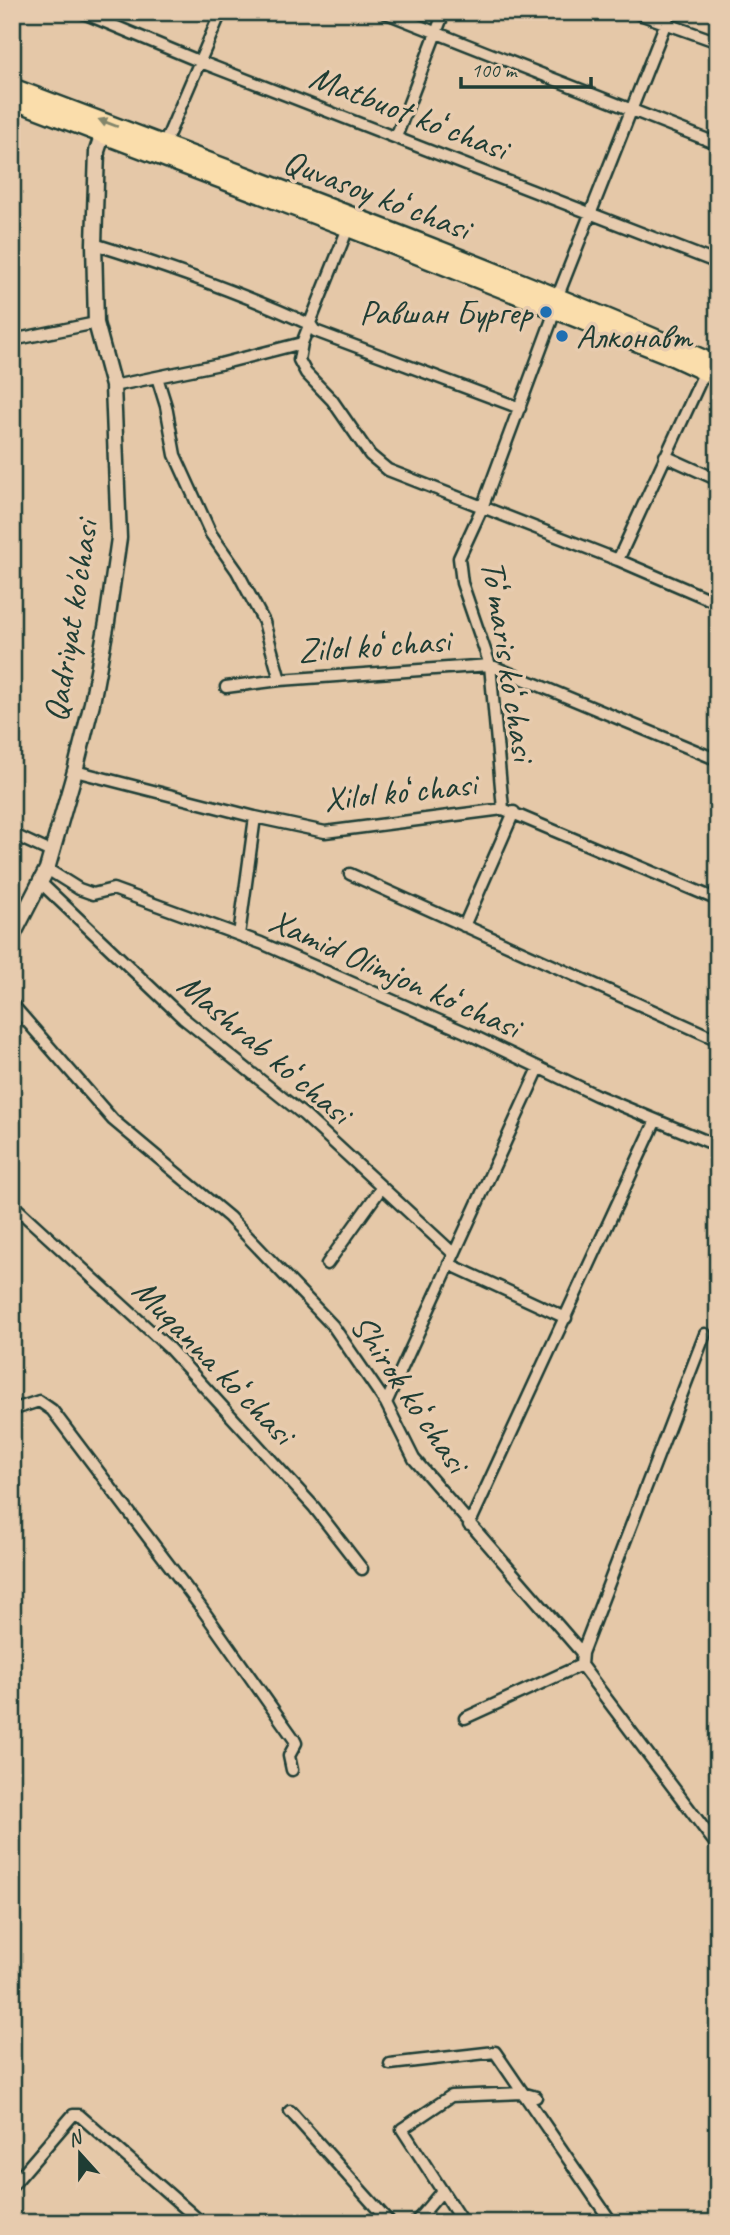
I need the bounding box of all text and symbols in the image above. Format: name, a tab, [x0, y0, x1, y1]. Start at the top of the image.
scale bar	[461, 46, 590, 90]
street label: Matbuot koʻchasi	[304, 54, 518, 172]
text: 100 m	[471, 57, 518, 83]
one-way arrow	[97, 118, 118, 129]
street label: Quvasoy koʻchasi	[277, 138, 481, 252]
place label: Равшан Бургер	[359, 290, 535, 335]
marker: Равшан Бургер	[538, 304, 554, 320]
place label: Алконавт	[576, 314, 694, 359]
marker: Алконавт	[554, 328, 570, 344]
street label: Qadriyat ko'chasi	[32, 513, 109, 725]
street label: Toʻmaris koʻchasi	[470, 557, 547, 768]
street label: Zilol koʻchasi	[296, 617, 456, 673]
street label: Xilol koʻchasi	[322, 761, 483, 822]
street label: Xamid Olimjon koʻchasi	[262, 898, 531, 1051]
street label: Mashrab koʻchasi	[168, 962, 364, 1137]
street label: Muqanna koʻchasi	[123, 1268, 307, 1457]
street label: Shirok koʻchasi	[340, 1305, 482, 1485]
north arrow	[46, 2120, 116, 2190]
text: N	[64, 2125, 87, 2152]

